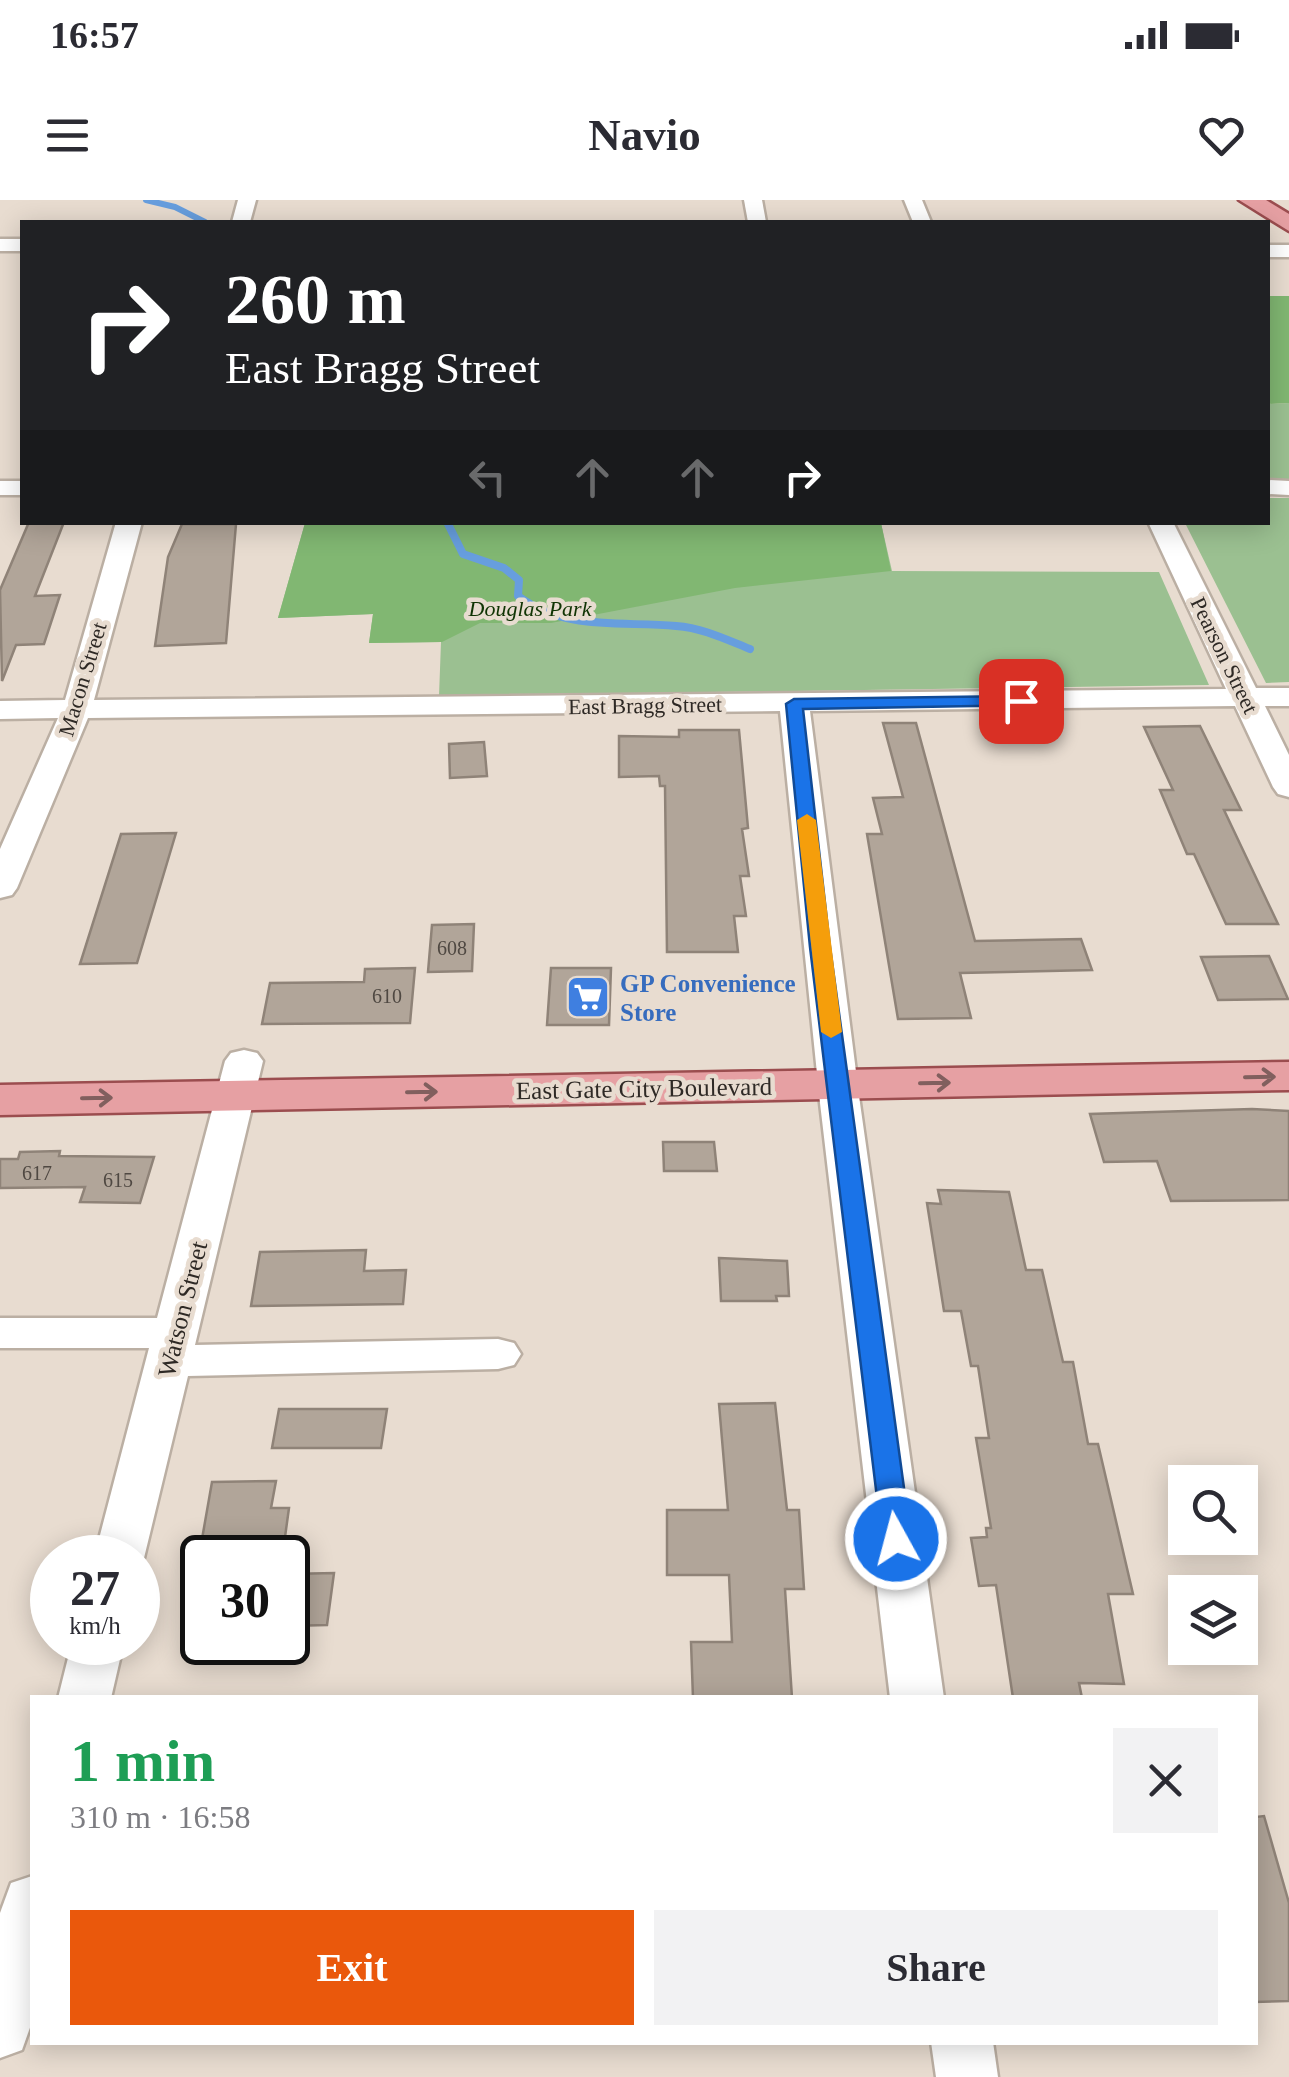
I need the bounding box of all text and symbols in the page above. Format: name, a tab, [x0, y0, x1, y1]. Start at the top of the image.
text: 16:57	[50, 14, 139, 56]
icon: menu	[40, 108, 95, 163]
icon: heart	[1194, 108, 1249, 163]
text: Navio	[588, 110, 701, 160]
icon: right	[60, 260, 190, 390]
text: 260 m	[225, 261, 406, 338]
text: East Bragg Street	[225, 343, 540, 393]
icon: left	[460, 450, 515, 505]
icon: ahead	[565, 450, 620, 505]
icon: ahead	[670, 450, 725, 505]
icon: right	[775, 450, 830, 505]
street label: Pearson Street	[1186, 593, 1264, 718]
park label: Douglas Park	[468, 596, 593, 621]
street label: Macon Street	[53, 619, 112, 739]
pin	[979, 659, 1064, 744]
icon: arrive	[994, 674, 1049, 729]
street label: East Bragg Street	[568, 692, 722, 719]
house number: 608	[437, 937, 467, 959]
place label: GP Convenience Store	[620, 970, 796, 1026]
supermarket icon: GP Convenience Store	[565, 974, 611, 1020]
house number: 610	[372, 985, 402, 1007]
one-way arrow	[1243, 1067, 1275, 1086]
street label: East Gate City Boulevard	[516, 1073, 773, 1104]
one-way arrow	[918, 1074, 950, 1092]
one-way arrow	[406, 1082, 438, 1102]
one-way arrow	[80, 1088, 113, 1108]
house number: 617	[22, 1162, 52, 1184]
house number: 615	[103, 1169, 133, 1191]
street label: Watson Street	[153, 1238, 212, 1380]
map controls	[1168, 1465, 1258, 1665]
button: search	[1168, 1465, 1258, 1555]
position arrow	[844, 1487, 948, 1591]
speed limit sign: 30	[180, 1535, 310, 1665]
text: 27	[70, 1560, 120, 1616]
button: layers	[1168, 1575, 1258, 1665]
text: km/h	[69, 1612, 121, 1639]
text: 1 min	[70, 1728, 215, 1794]
button: close	[1113, 1728, 1218, 1833]
text: 310 m · 16:58	[70, 1799, 250, 1835]
button: Exit	[70, 1910, 634, 2025]
button: Share	[654, 1910, 1218, 2025]

